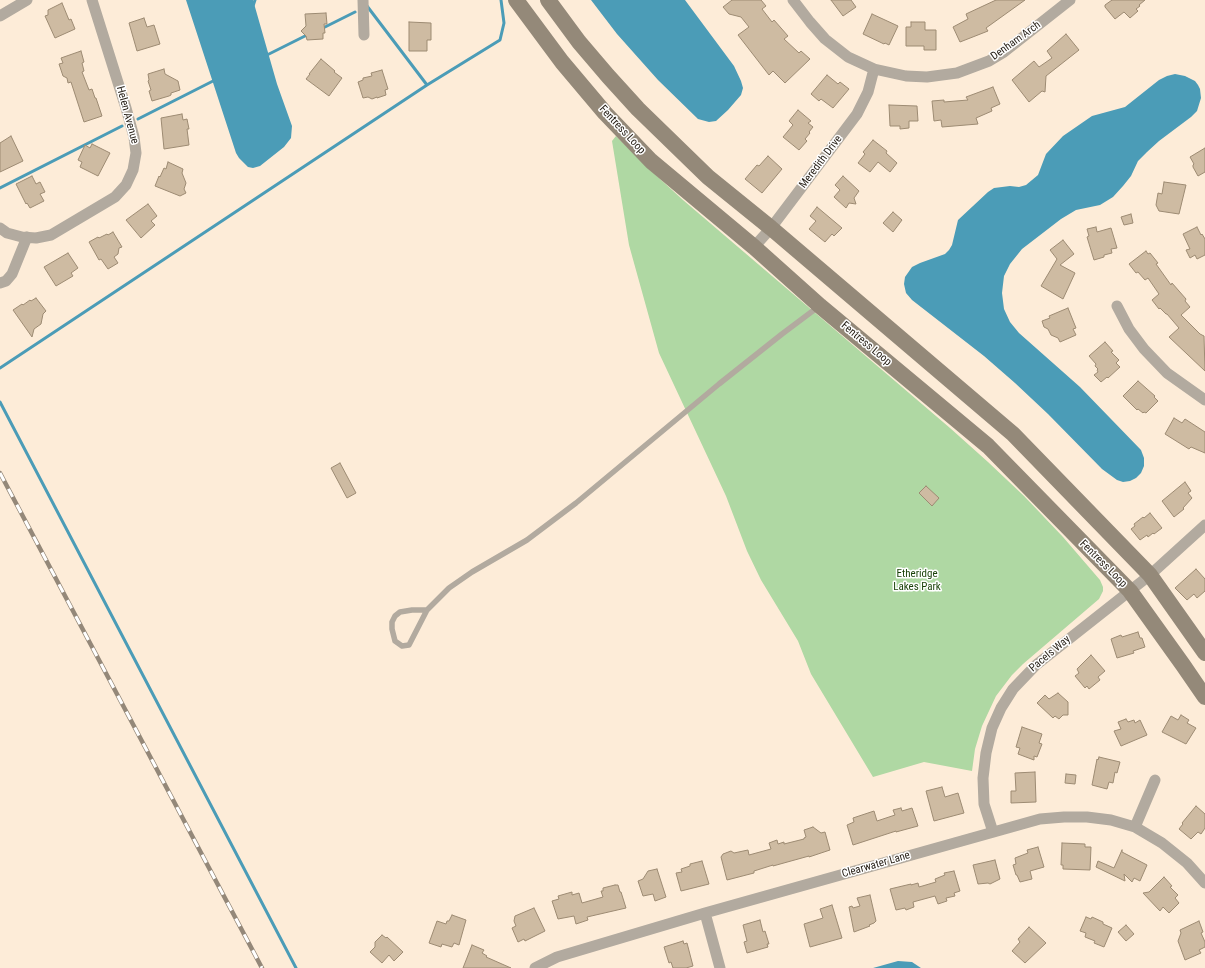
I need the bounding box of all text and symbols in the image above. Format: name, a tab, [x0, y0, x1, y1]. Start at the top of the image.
street label: Denham Arch	[989, 19, 1043, 63]
street label: Helen Avenue	[113, 85, 141, 145]
street label: Fentress Loop	[596, 103, 648, 157]
street label: Meredith Drive	[797, 133, 845, 191]
street label: Fentress Loop	[838, 319, 894, 369]
street label: Fentress Loop	[1077, 538, 1129, 590]
park label: Etheridge Lakes Park	[893, 567, 941, 593]
street label: Pacels Way	[1027, 633, 1073, 675]
street label: Clearwater Lane	[840, 849, 912, 881]

